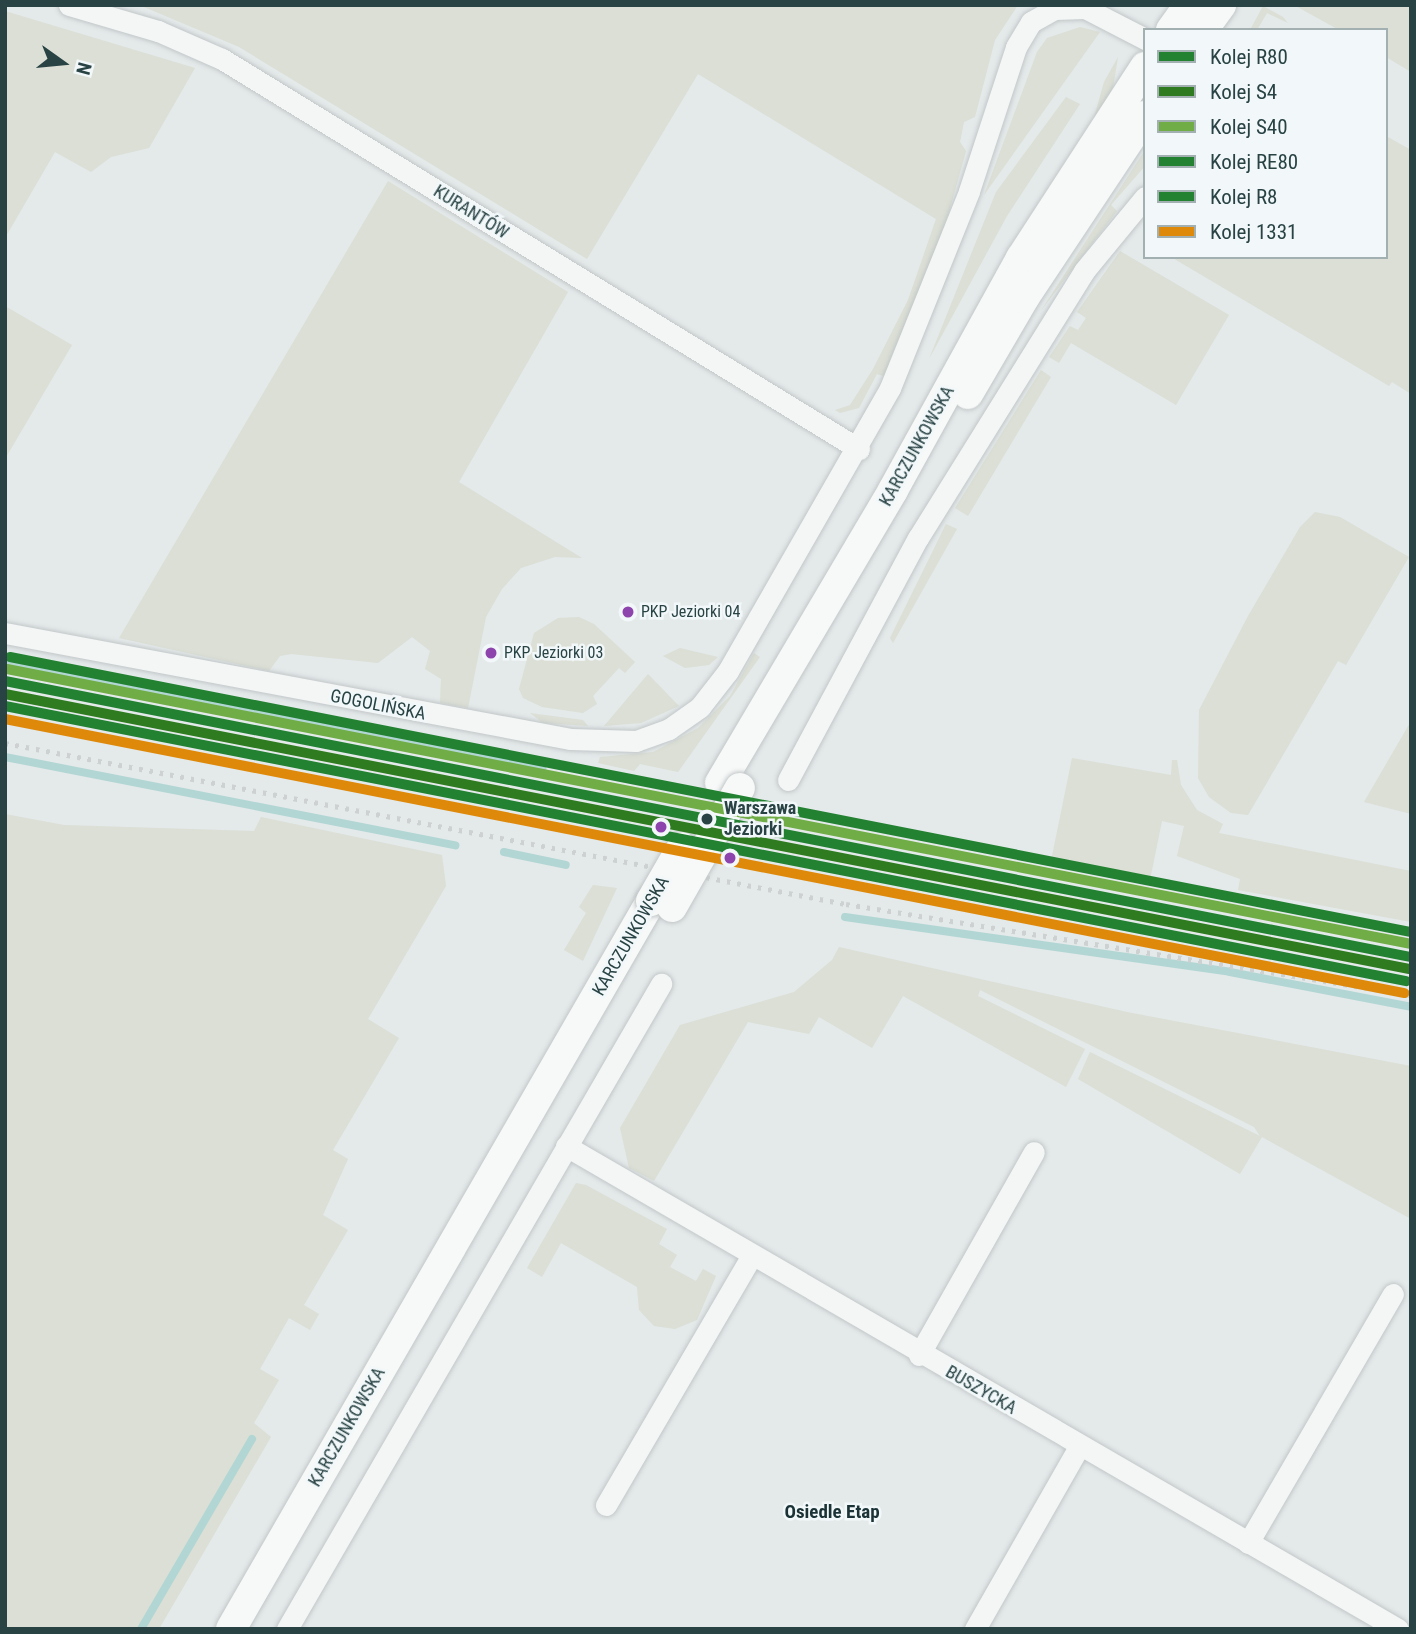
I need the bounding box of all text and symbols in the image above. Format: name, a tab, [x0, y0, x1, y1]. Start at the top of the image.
north arrow	[28, 28, 98, 98]
legend	[1143, 28, 1388, 259]
text: Kolej R80	[1210, 45, 1288, 69]
text: N	[71, 60, 96, 77]
text: Kolej S4	[1210, 80, 1277, 104]
text: Kolej S40	[1210, 115, 1288, 139]
text: Kolej RE80	[1210, 150, 1298, 174]
street label: KURANTÓW	[429, 180, 513, 244]
text: Kolej R8	[1210, 185, 1277, 209]
text: Kolej 1331	[1210, 220, 1297, 244]
street label: KARCZUNKOWSKA	[875, 382, 959, 510]
place label: PKP Jeziorki 04	[641, 602, 740, 622]
marker: PKP Jeziorki 04	[621, 605, 635, 619]
place label: PKP Jeziorki 03	[504, 643, 603, 663]
marker: PKP Jeziorki 03	[484, 646, 498, 660]
street label: GOGOLIŃSKA	[329, 685, 427, 725]
place label: Warszawa Jeziorki	[724, 798, 796, 840]
marker: Warszawa Jeziorki	[696, 808, 718, 830]
unlabelled marker	[654, 820, 668, 834]
unlabelled marker	[723, 851, 737, 865]
street label: KARCZUNKOWSKA	[588, 872, 674, 1000]
street label: BUSZYCKA	[942, 1361, 1020, 1419]
street label: KARCZUNKOWSKA	[304, 1363, 390, 1491]
district label: Osiedle Etap	[784, 1501, 880, 1523]

